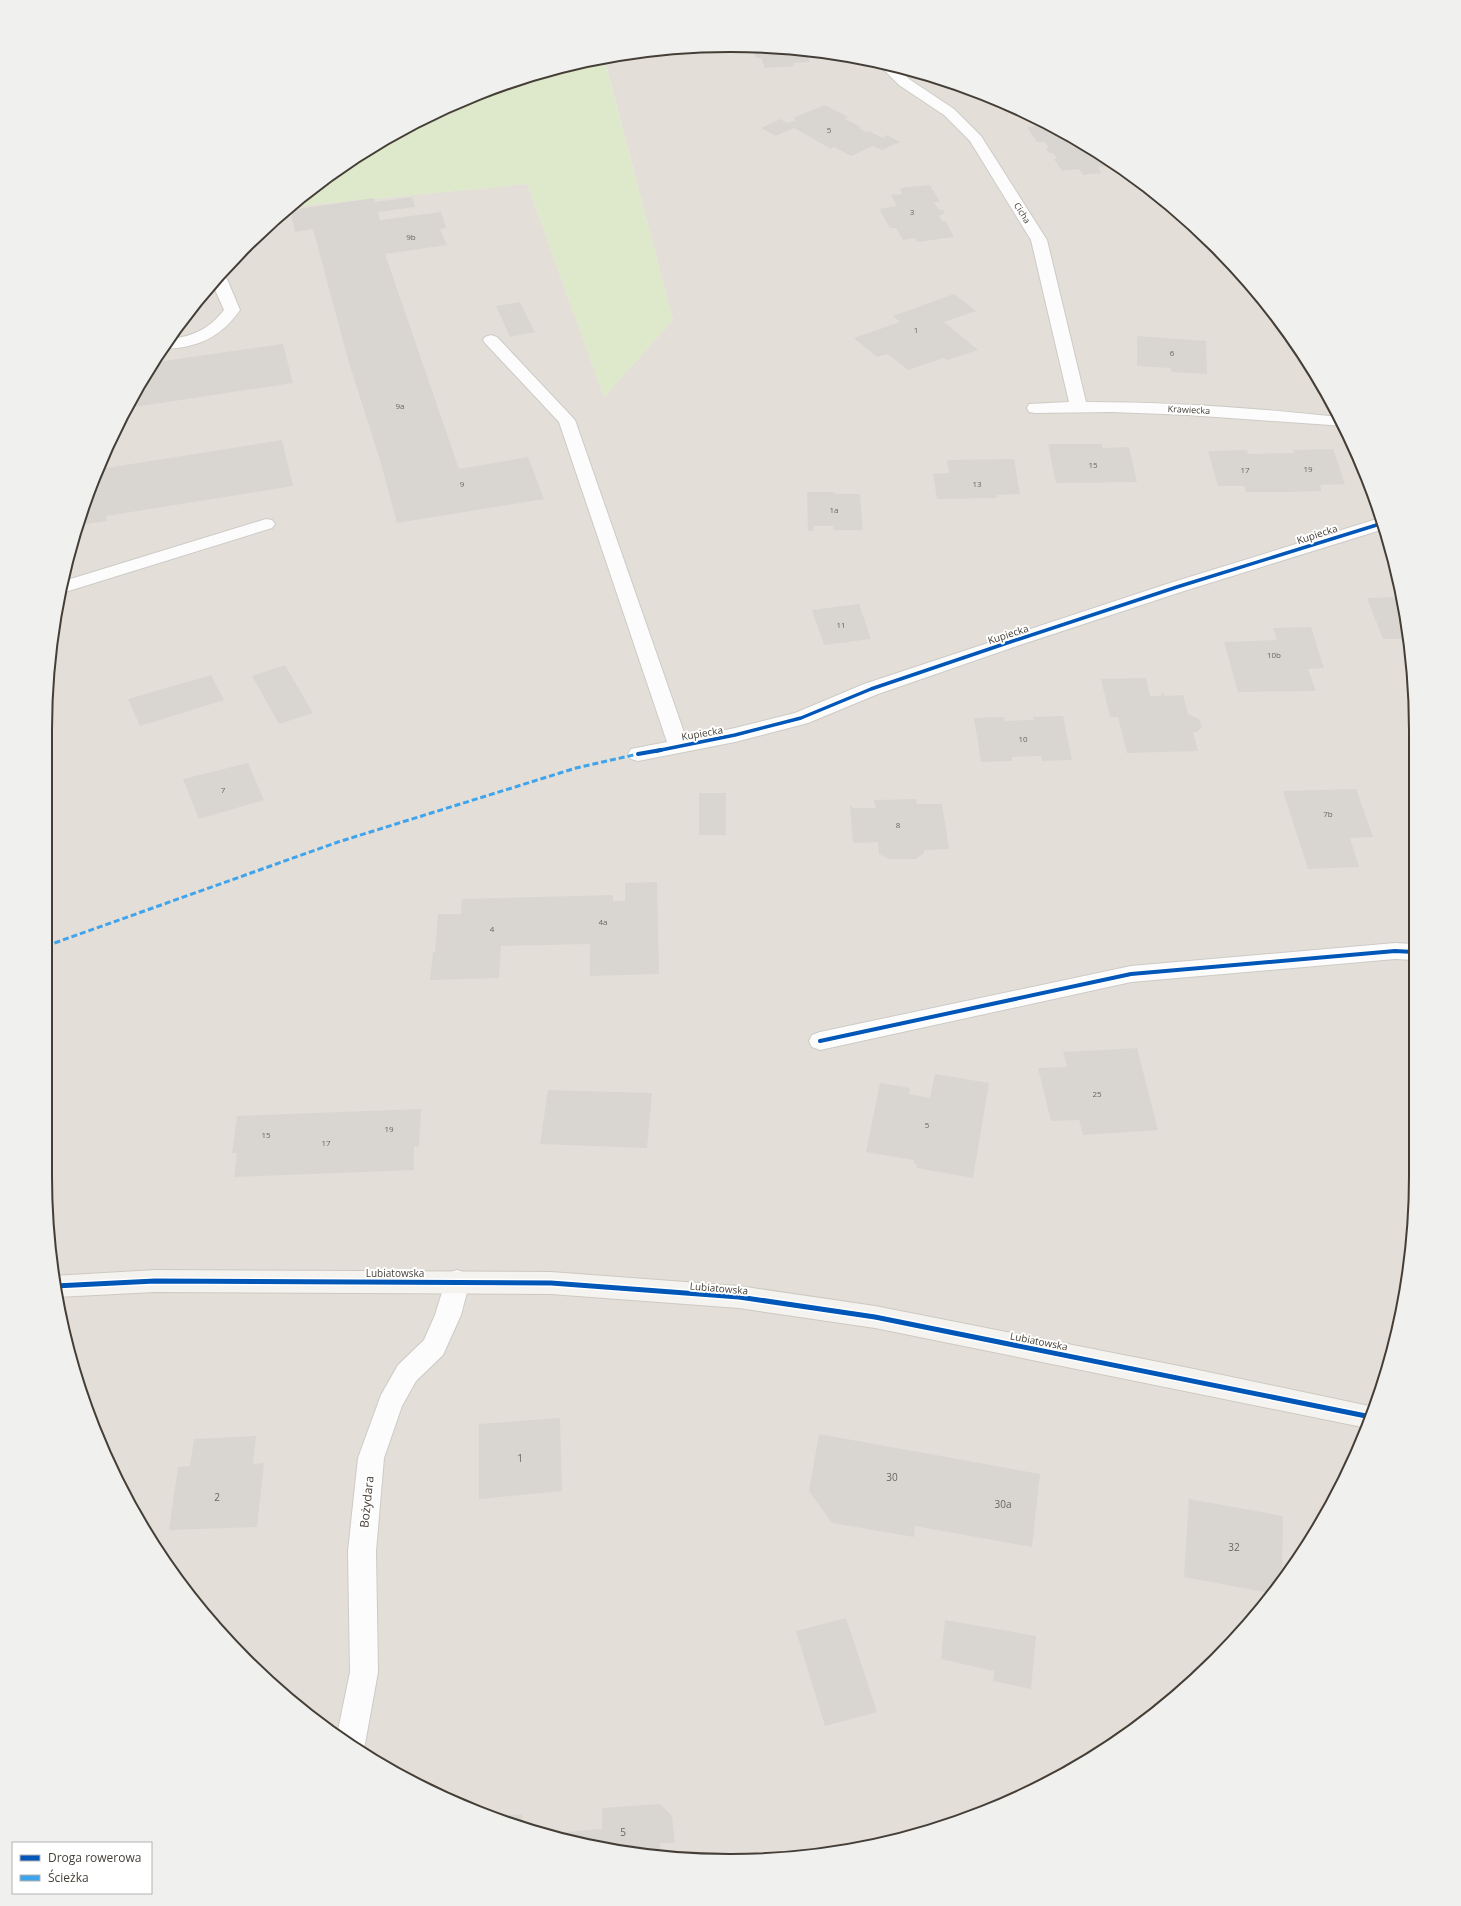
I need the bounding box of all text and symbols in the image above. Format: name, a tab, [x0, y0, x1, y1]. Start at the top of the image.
house number: 5	[827, 124, 832, 135]
street label: Cicha	[1011, 200, 1034, 226]
house number: 3	[910, 206, 915, 217]
house number: 9b	[406, 231, 416, 242]
house number: 1	[914, 324, 918, 335]
house number: 6	[1170, 347, 1175, 358]
house number: 9a	[395, 400, 405, 411]
street label: Krawiecka	[1167, 402, 1211, 417]
house number: 15	[1088, 459, 1098, 470]
house number: 19	[1303, 463, 1313, 474]
house number: 17	[1240, 464, 1250, 475]
house number: 9	[460, 478, 465, 489]
house number: 13	[972, 478, 982, 489]
house number: 1a	[829, 504, 839, 515]
street label: Kupiecka	[1295, 521, 1339, 547]
house number: 11	[836, 619, 846, 630]
street label: Kupiecka	[986, 621, 1030, 647]
house number: 10b	[1267, 649, 1281, 660]
street label: Kupiecka	[680, 722, 724, 744]
house number: 10	[1018, 733, 1028, 744]
house number: 7	[221, 784, 226, 795]
house number: 7b	[1323, 808, 1333, 819]
house number: 8	[896, 819, 901, 830]
house number: 4a	[598, 916, 608, 927]
house number: 4	[490, 923, 495, 934]
house number: 25	[1092, 1088, 1102, 1099]
house number: 5	[925, 1119, 930, 1130]
house number: 19	[384, 1123, 394, 1134]
house number: 15	[261, 1129, 271, 1140]
house number: 17	[321, 1137, 331, 1148]
street label: Lubiatowska	[366, 1266, 424, 1280]
street label: Lubiatowska	[689, 1278, 749, 1298]
street label: Lubiatowska	[1009, 1329, 1069, 1353]
house number: 1	[517, 1451, 523, 1465]
house number: 30	[886, 1470, 898, 1484]
street label: Bożydara	[355, 1475, 378, 1529]
house number: 2	[214, 1490, 220, 1504]
house number: 30a	[995, 1497, 1012, 1511]
house number: 32	[1228, 1540, 1240, 1554]
house number: 5	[620, 1825, 626, 1839]
legend	[12, 1842, 152, 1894]
text: Droga rowerowa	[48, 1849, 141, 1866]
text: Ścieżka	[48, 1869, 89, 1886]

